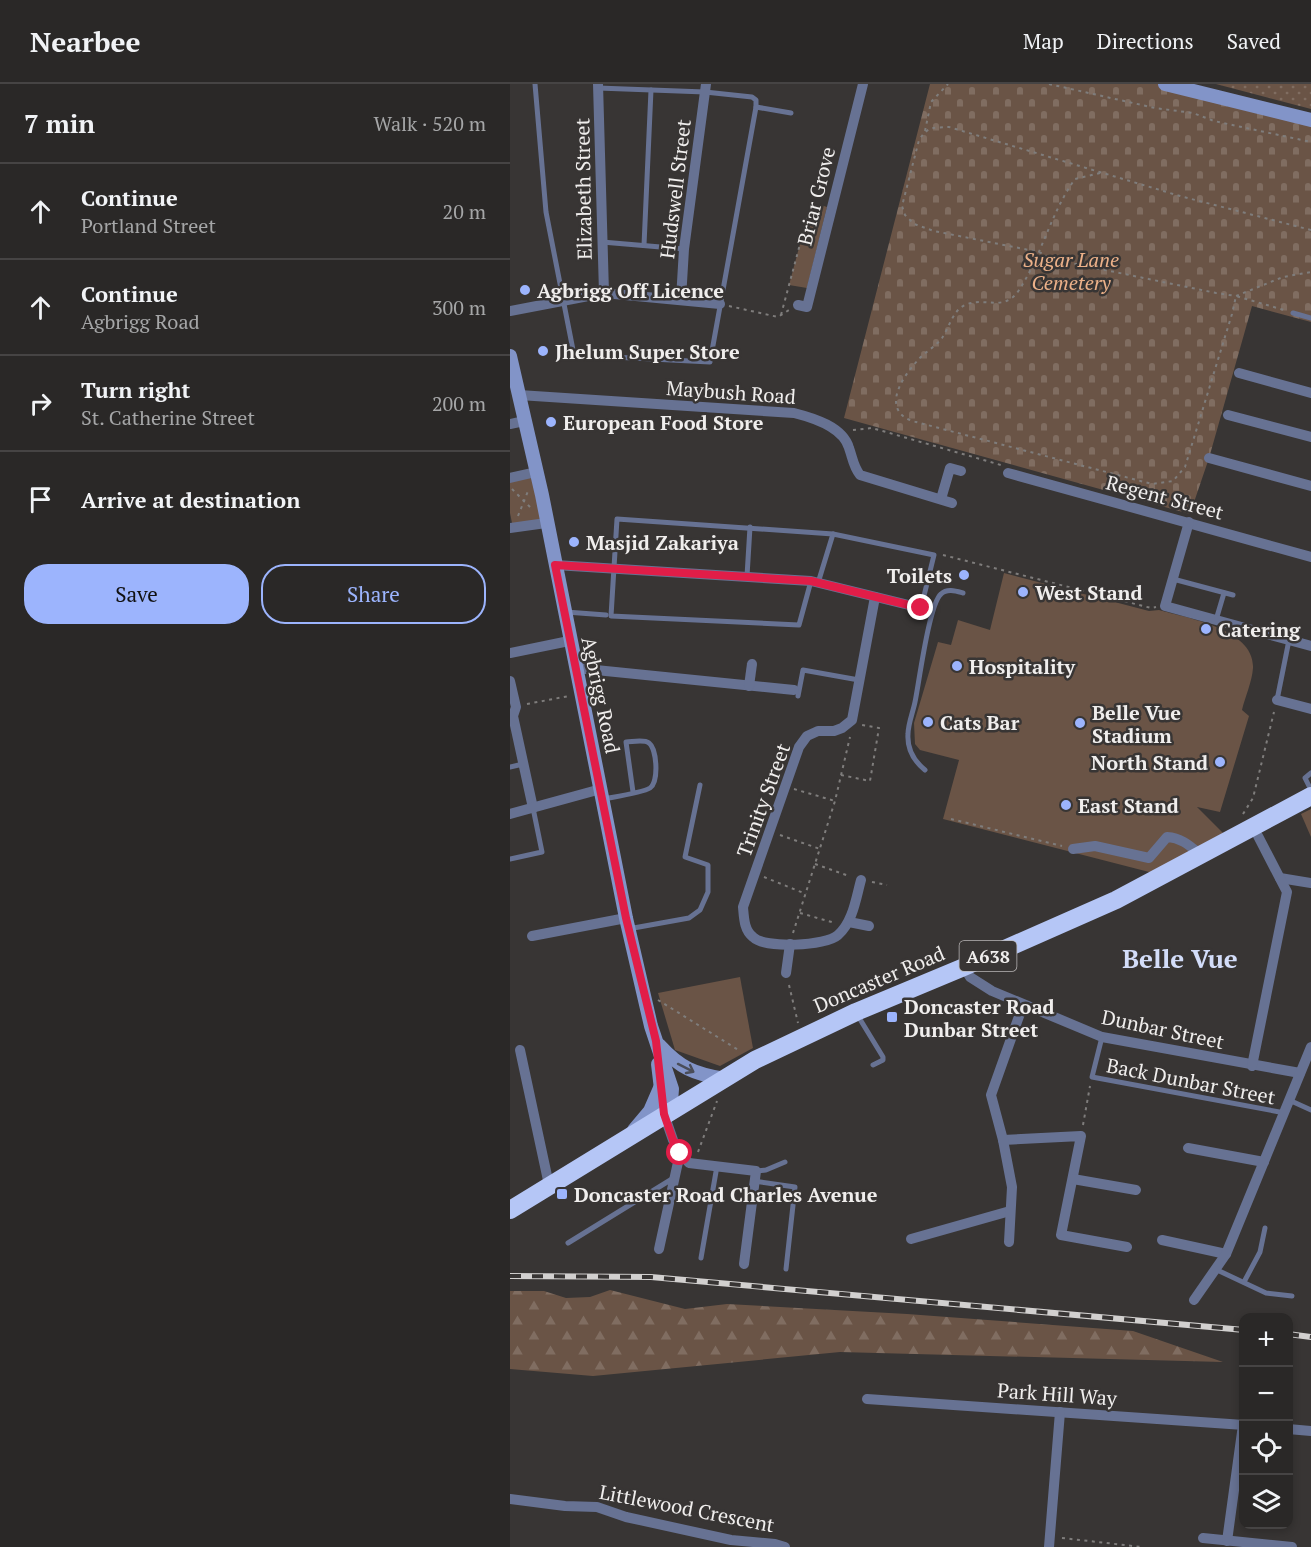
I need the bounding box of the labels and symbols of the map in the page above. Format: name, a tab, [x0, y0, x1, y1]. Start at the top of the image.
street label: Elizabeth Street	[568, 117, 598, 260]
street label: Hudswell Street	[653, 117, 697, 260]
street label: Briar Grove	[791, 144, 841, 248]
park label: Sugar Lane Cemetery	[1023, 246, 1119, 296]
place label: Agbrigg Off Licence	[537, 277, 724, 304]
marker: Agbrigg Off Licence	[518, 283, 532, 297]
place label: Jhelum Super Store	[555, 338, 740, 365]
marker: Jhelum Super Store	[536, 344, 550, 358]
street label: Maybush Road	[665, 374, 797, 410]
place label: European Food Store	[563, 409, 764, 436]
marker: European Food Store	[544, 415, 558, 429]
street label: Regent Street	[1103, 468, 1227, 526]
place label: Masjid Zakariya	[586, 529, 739, 556]
marker: Masjid Zakariya	[567, 535, 581, 549]
place label: Toilets	[887, 562, 952, 589]
marker: Toilets	[957, 568, 971, 582]
place label: West Stand	[1035, 579, 1142, 606]
marker: West Stand	[1016, 585, 1030, 599]
route end	[907, 594, 933, 620]
place label: Catering	[1218, 616, 1301, 643]
marker: Catering	[1199, 622, 1213, 636]
street label: Agbrigg Road	[575, 634, 627, 756]
place label: Hospitality	[969, 653, 1075, 680]
marker: Hospitality	[950, 659, 964, 673]
place label: Belle Vue Stadium	[1092, 699, 1181, 749]
place label: Cats Bar	[940, 709, 1020, 736]
marker: Cats Bar	[921, 715, 935, 729]
marker: Belle Vue Stadium	[1073, 716, 1087, 730]
street label: Trinity Street	[730, 739, 796, 861]
place label: North Stand	[1091, 749, 1208, 776]
marker: North Stand	[1213, 755, 1227, 769]
place label: East Stand	[1078, 792, 1179, 819]
marker: East Stand	[1059, 798, 1073, 812]
street label: Doncaster Road	[809, 939, 949, 1019]
road number: A638	[960, 941, 1016, 971]
district label: Belle Vue	[1122, 941, 1238, 975]
place label: Doncaster Road Dunbar Street	[904, 993, 1055, 1043]
street label: Dunbar Street	[1099, 1003, 1227, 1055]
marker: Doncaster Road Dunbar Street	[885, 1010, 899, 1024]
street label: Back Dunbar Street	[1104, 1051, 1278, 1111]
one-way arrow	[676, 1063, 694, 1074]
route start	[666, 1139, 692, 1165]
place label: Doncaster Road Charles Avenue	[574, 1181, 878, 1208]
marker: Doncaster Road Charles Avenue	[555, 1187, 569, 1201]
street label: Park Hill Way	[996, 1376, 1119, 1412]
street label: Littlewood Crescent	[597, 1478, 777, 1538]

